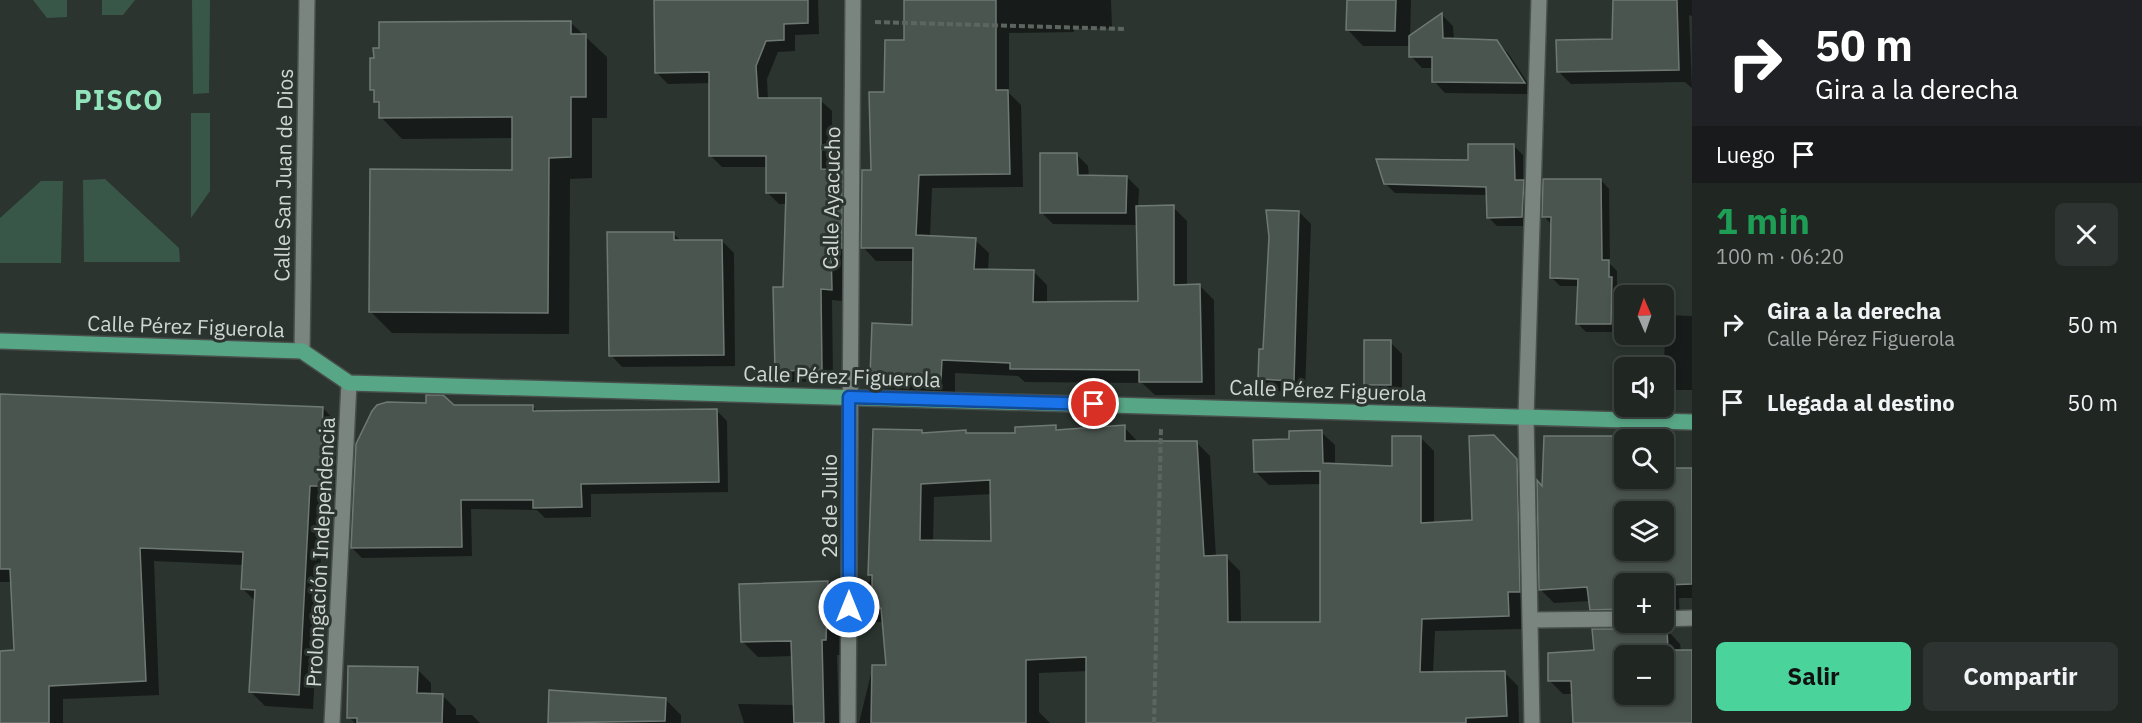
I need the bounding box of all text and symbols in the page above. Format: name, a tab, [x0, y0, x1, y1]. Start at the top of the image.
text: 50 m	[1815, 18, 1913, 73]
icon: right	[1716, 24, 1794, 102]
street label: Calle San Juan de Dios	[267, 68, 299, 282]
text: Gira a la derecha	[1815, 71, 2018, 106]
district label: PISCO	[74, 82, 164, 117]
street label: Calle Ayacucho	[816, 126, 846, 270]
icon: arrive	[1787, 138, 1820, 171]
text: Luego	[1716, 140, 1775, 169]
text: 1 min	[1716, 197, 1810, 244]
button: close	[2055, 203, 2118, 266]
text: 100 m · 06:20	[1716, 243, 1844, 270]
north arrow	[1614, 285, 1674, 345]
map controls	[1614, 285, 1674, 705]
text: Gira a la derecha	[1767, 296, 1941, 325]
icon: right	[1716, 308, 1749, 341]
street label: Calle Pérez Figuerola	[87, 309, 285, 343]
text: 50 m	[2067, 310, 2118, 339]
text: Calle Pérez Figuerola	[1767, 325, 1955, 352]
button: sound	[1614, 357, 1674, 417]
street label: Calle Pérez Figuerola	[743, 359, 941, 393]
street label: Calle Pérez Figuerola	[1229, 373, 1427, 407]
pin	[1068, 378, 1119, 429]
icon: arrive	[1716, 386, 1749, 419]
icon: arrive	[1077, 387, 1110, 420]
text: Llegada al destino	[1767, 388, 1955, 417]
text: 50 m	[2067, 388, 2118, 417]
street label: Prolongación Independencia	[299, 416, 341, 688]
button: search	[1614, 429, 1674, 489]
street label: 28 de Julio	[815, 454, 843, 558]
button: layers	[1614, 501, 1674, 561]
button: +	[1614, 573, 1674, 633]
position arrow	[817, 575, 881, 639]
button: Salir	[1716, 642, 1911, 711]
button: Compartir	[1923, 642, 2118, 711]
button: −	[1614, 645, 1674, 705]

